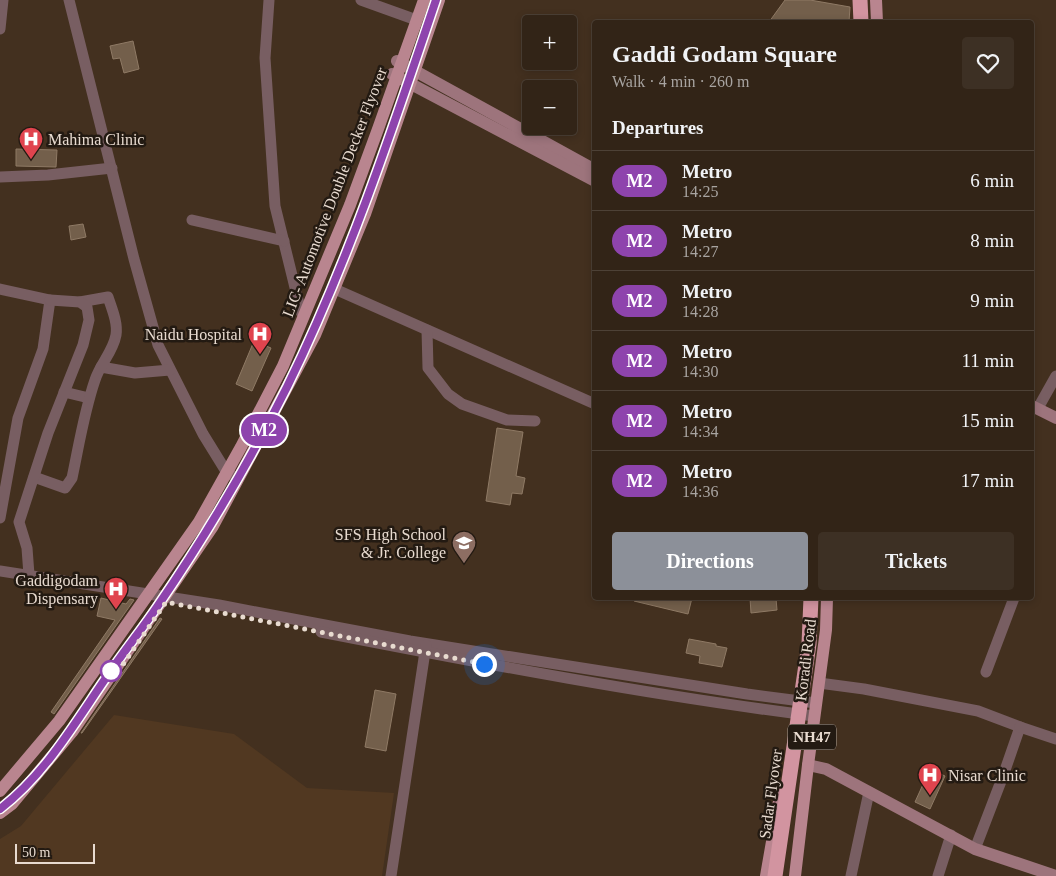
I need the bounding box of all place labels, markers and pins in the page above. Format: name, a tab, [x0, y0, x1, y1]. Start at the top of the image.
hospital icon: Mahima Clinic	[18, 126, 44, 160]
place label: Mahima Clinic	[48, 131, 144, 148]
hospital icon: Naidu Hospital	[247, 321, 273, 355]
place label: Naidu Hospital	[145, 326, 243, 344]
place label: SFS High School & Jr. College	[335, 526, 447, 562]
school or university icon: SFS High School & Jr. College	[451, 530, 477, 564]
place label: Gaddigodam Dispensary	[15, 572, 99, 608]
hospital icon: Gaddigodam Dispensary	[103, 576, 129, 610]
unlabelled marker	[100, 660, 122, 682]
hospital icon: Nisar Clinic	[917, 762, 943, 796]
place label: Nisar Clinic	[948, 767, 1026, 784]

